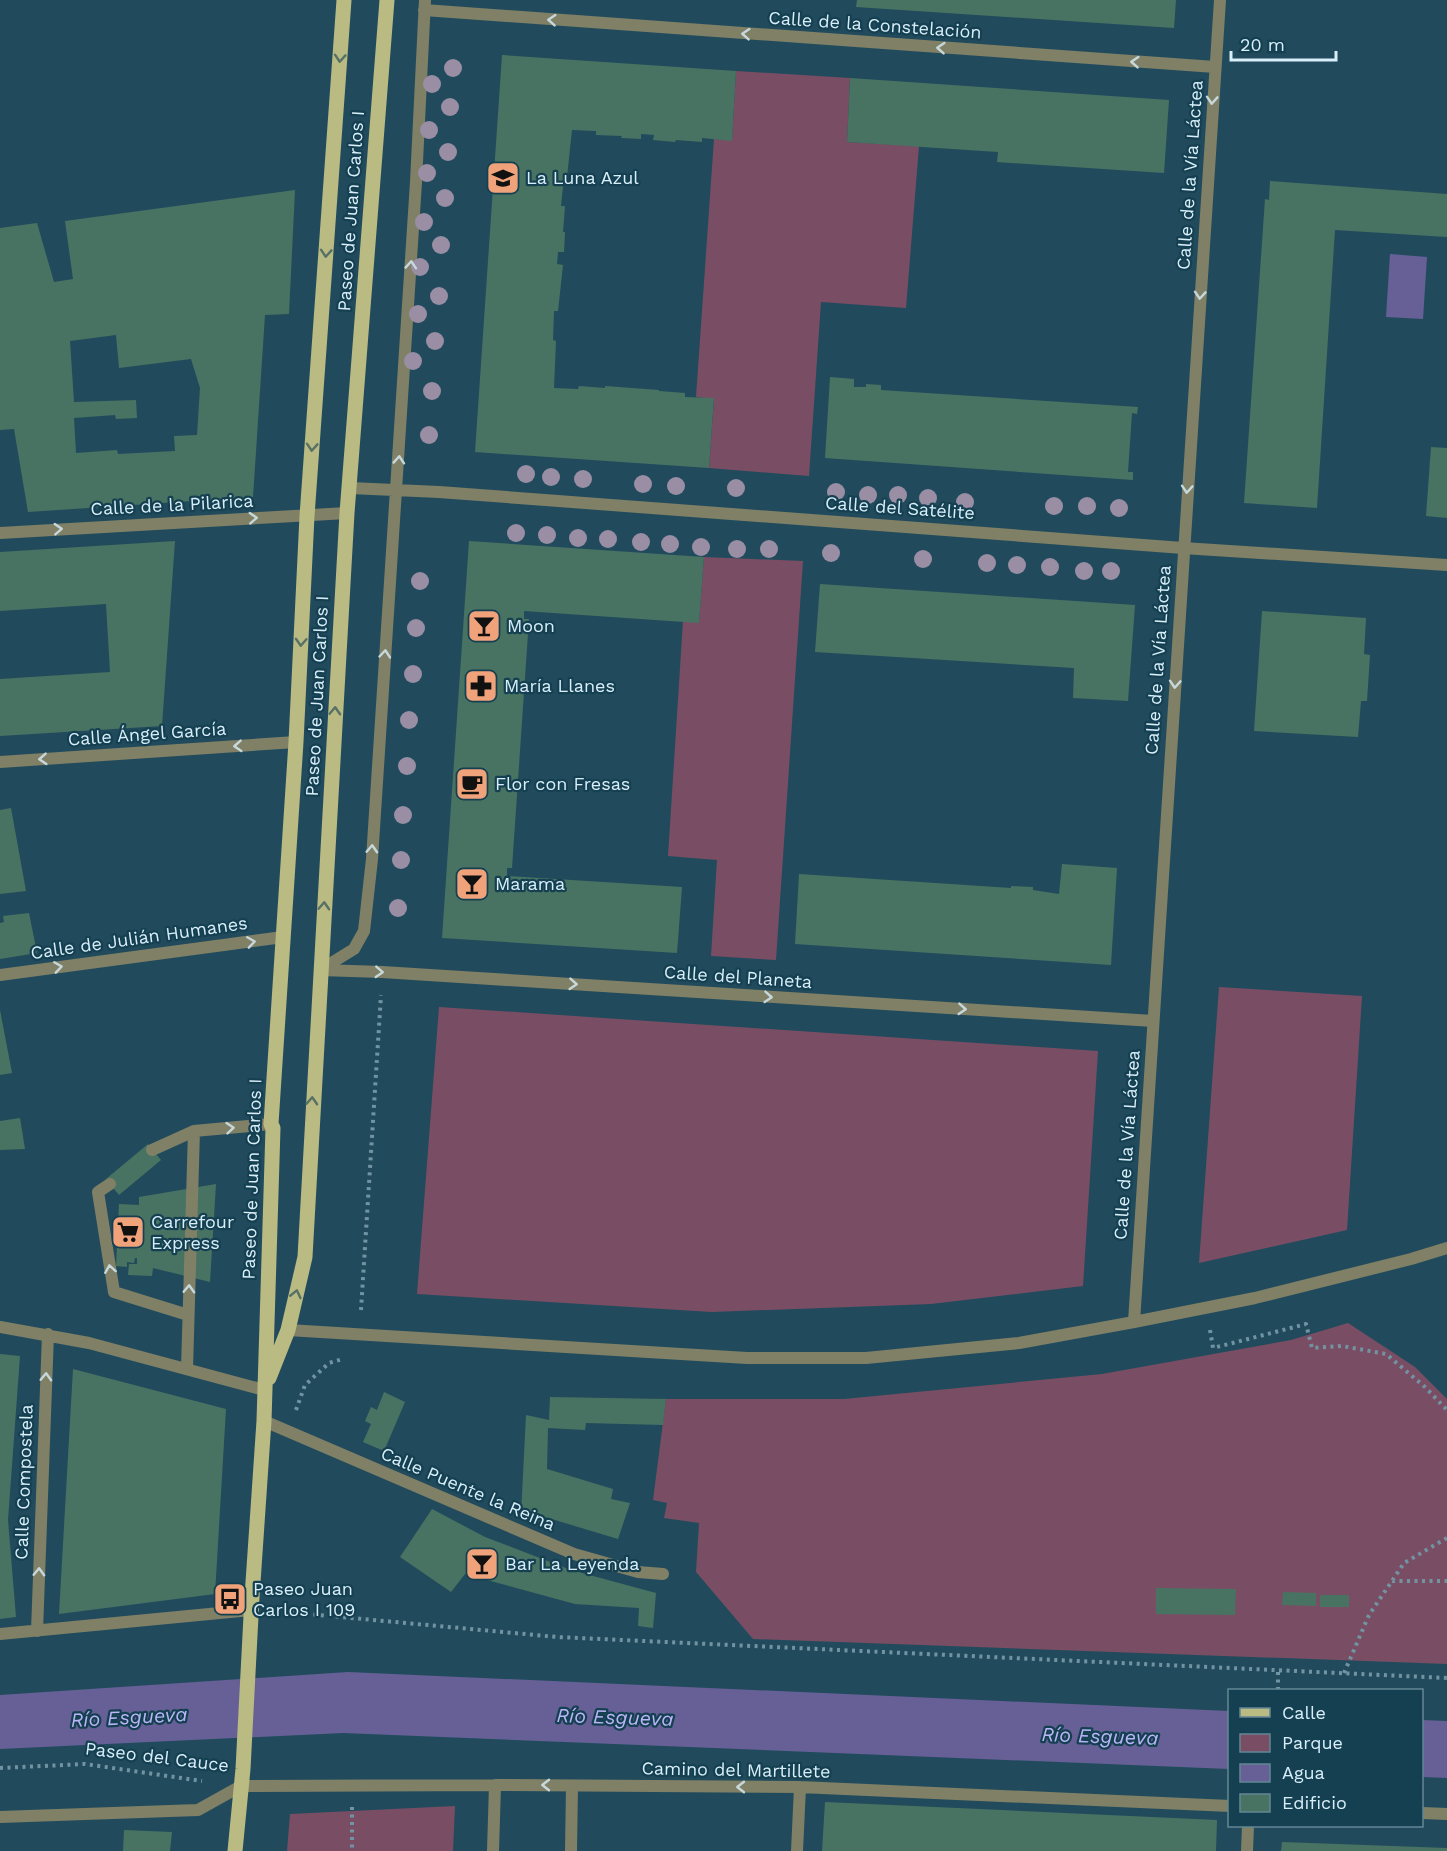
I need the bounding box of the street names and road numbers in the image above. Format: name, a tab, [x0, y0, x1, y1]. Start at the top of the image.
street label: Calle de la Constelación	[768, 7, 982, 42]
street label: Calle de la Vía Láctea	[1172, 79, 1207, 271]
street label: Paseo de Juan Carlos I	[333, 110, 368, 312]
street label: Calle de la Pilarica	[90, 490, 254, 519]
street label: Calle del Satélite	[824, 492, 976, 523]
street label: Calle de la Vía Láctea	[1140, 564, 1175, 756]
street label: Paseo de Juan Carlos I	[301, 595, 332, 797]
street label: Calle Ángel García	[67, 717, 227, 750]
street label: Calle de Julián Humanes	[29, 912, 249, 963]
street label: Calle del Planeta	[663, 961, 813, 992]
street label: Calle de la Vía Láctea	[1109, 1049, 1144, 1241]
street label: Paseo de Juan Carlos I	[237, 1078, 266, 1280]
street label: Calle Compostela	[10, 1404, 37, 1560]
street label: Calle Puente la Reina	[378, 1442, 558, 1535]
street label: Paseo del Cauce	[84, 1737, 230, 1776]
street label: Camino del Martillete	[641, 1757, 831, 1782]

